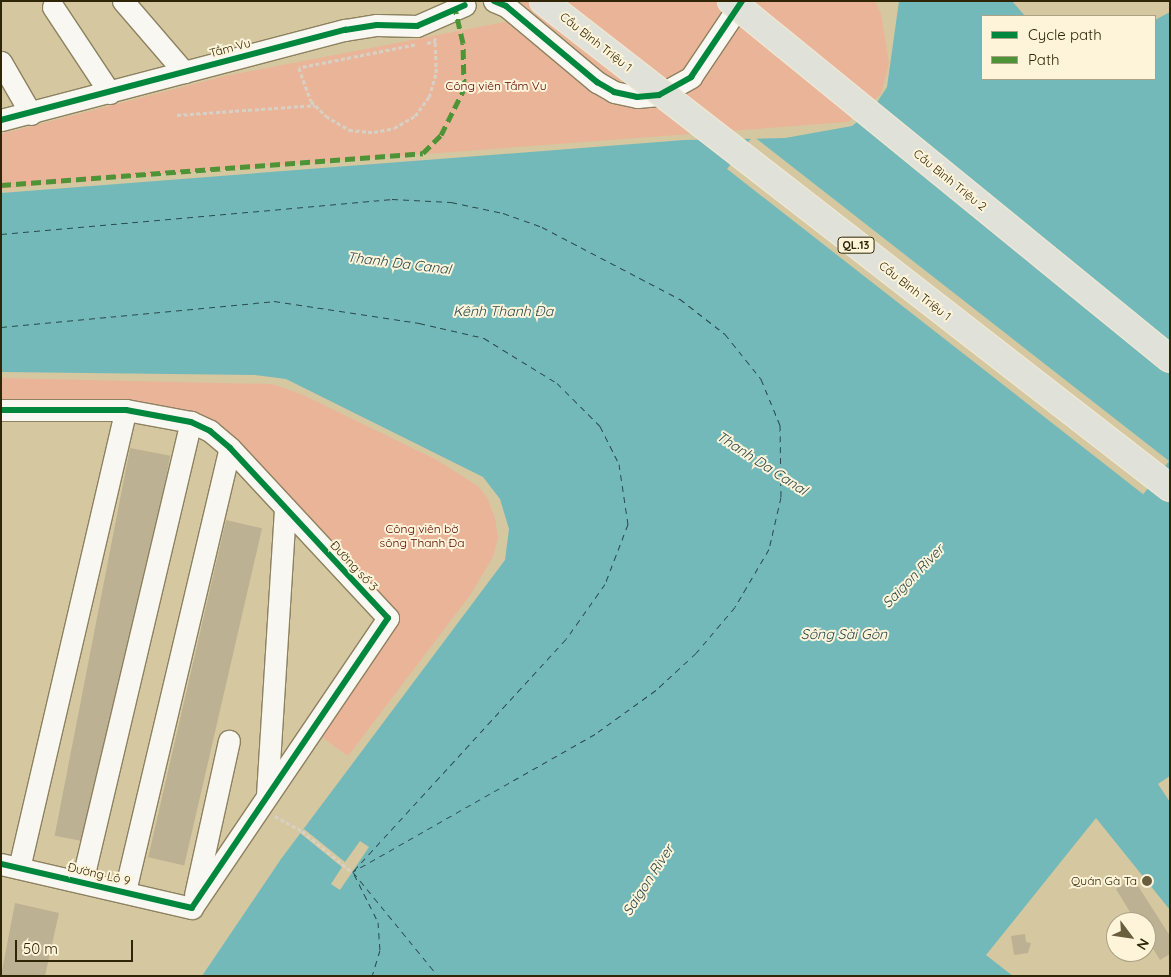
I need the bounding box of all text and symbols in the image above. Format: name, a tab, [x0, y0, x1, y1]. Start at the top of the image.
street label: Cầu Bình Triệu 1	[557, 9, 635, 75]
legend	[981, 15, 1156, 80]
text: Cycle path	[1028, 25, 1102, 44]
street label: Tầm Vu	[208, 36, 252, 60]
text: Path	[1028, 50, 1060, 69]
park label: Công viên Tầm Vu	[446, 79, 546, 93]
street label: Cầu Bình Triệu 2	[911, 146, 989, 214]
road number: QL.13	[837, 236, 875, 254]
water label: Thanh Da Canal	[346, 248, 452, 278]
street label: Cầu Bình Triệu 1	[876, 258, 954, 324]
water label: Kênh Thanh Đa	[453, 303, 553, 319]
water label: Thanh Da Canal	[714, 427, 810, 499]
park label: Công viên bờ sông Thanh Đa	[380, 522, 464, 550]
street label: Đường số 3	[327, 538, 381, 594]
water label: Saigon River	[879, 541, 947, 611]
water label: Sông Sài Gòn	[801, 626, 887, 642]
water label: Saigon River	[619, 841, 677, 919]
street label: Đường Lô 9	[66, 860, 132, 888]
place label: Quán Gà Ta	[1071, 874, 1137, 888]
marker: Quán Gà Ta	[1141, 875, 1153, 887]
north arrow	[1106, 912, 1156, 962]
scale bar	[18, 930, 135, 962]
text: N	[1133, 935, 1153, 953]
text: 50 m	[23, 939, 58, 958]

